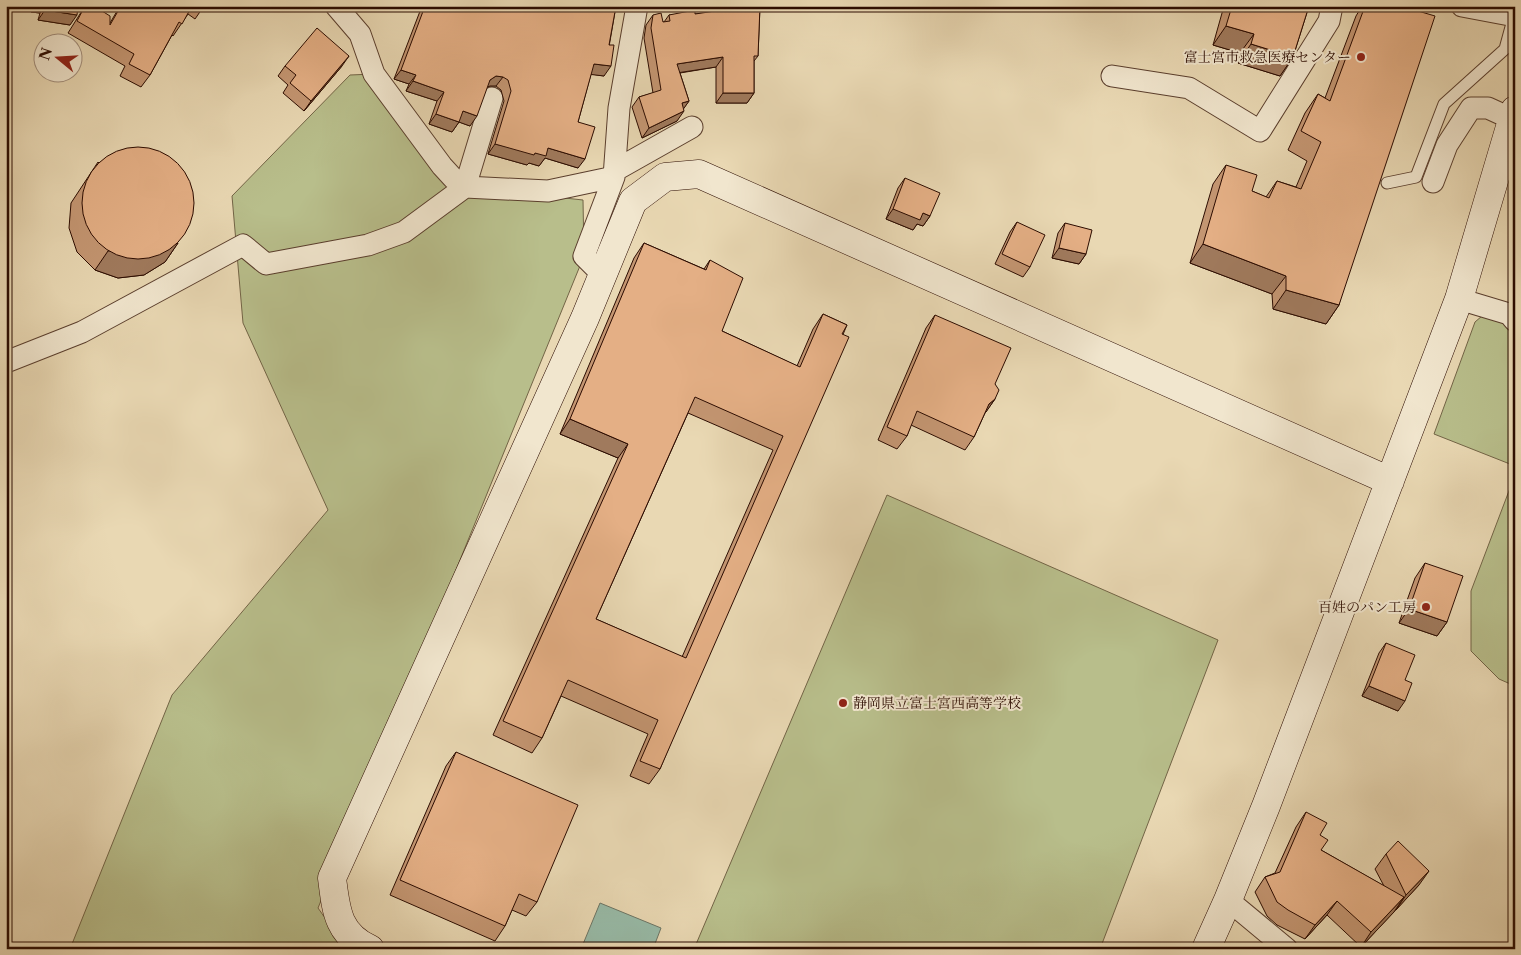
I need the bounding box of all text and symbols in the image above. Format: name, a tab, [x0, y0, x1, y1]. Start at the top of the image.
north arrow	[32, 32, 82, 82]
text: N	[35, 45, 56, 63]
place label: 富士宮市救急医療センター	[1184, 48, 1351, 66]
marker: 富士宮市救急医療センター	[1355, 51, 1367, 63]
place label: 百姓のパン工房	[1318, 598, 1416, 616]
marker: 百姓のパン工房	[1420, 601, 1432, 613]
place label: 静岡県立富士宮西高等学校	[853, 694, 1021, 712]
marker: 静岡県立富士宮西高等学校	[837, 697, 849, 709]

